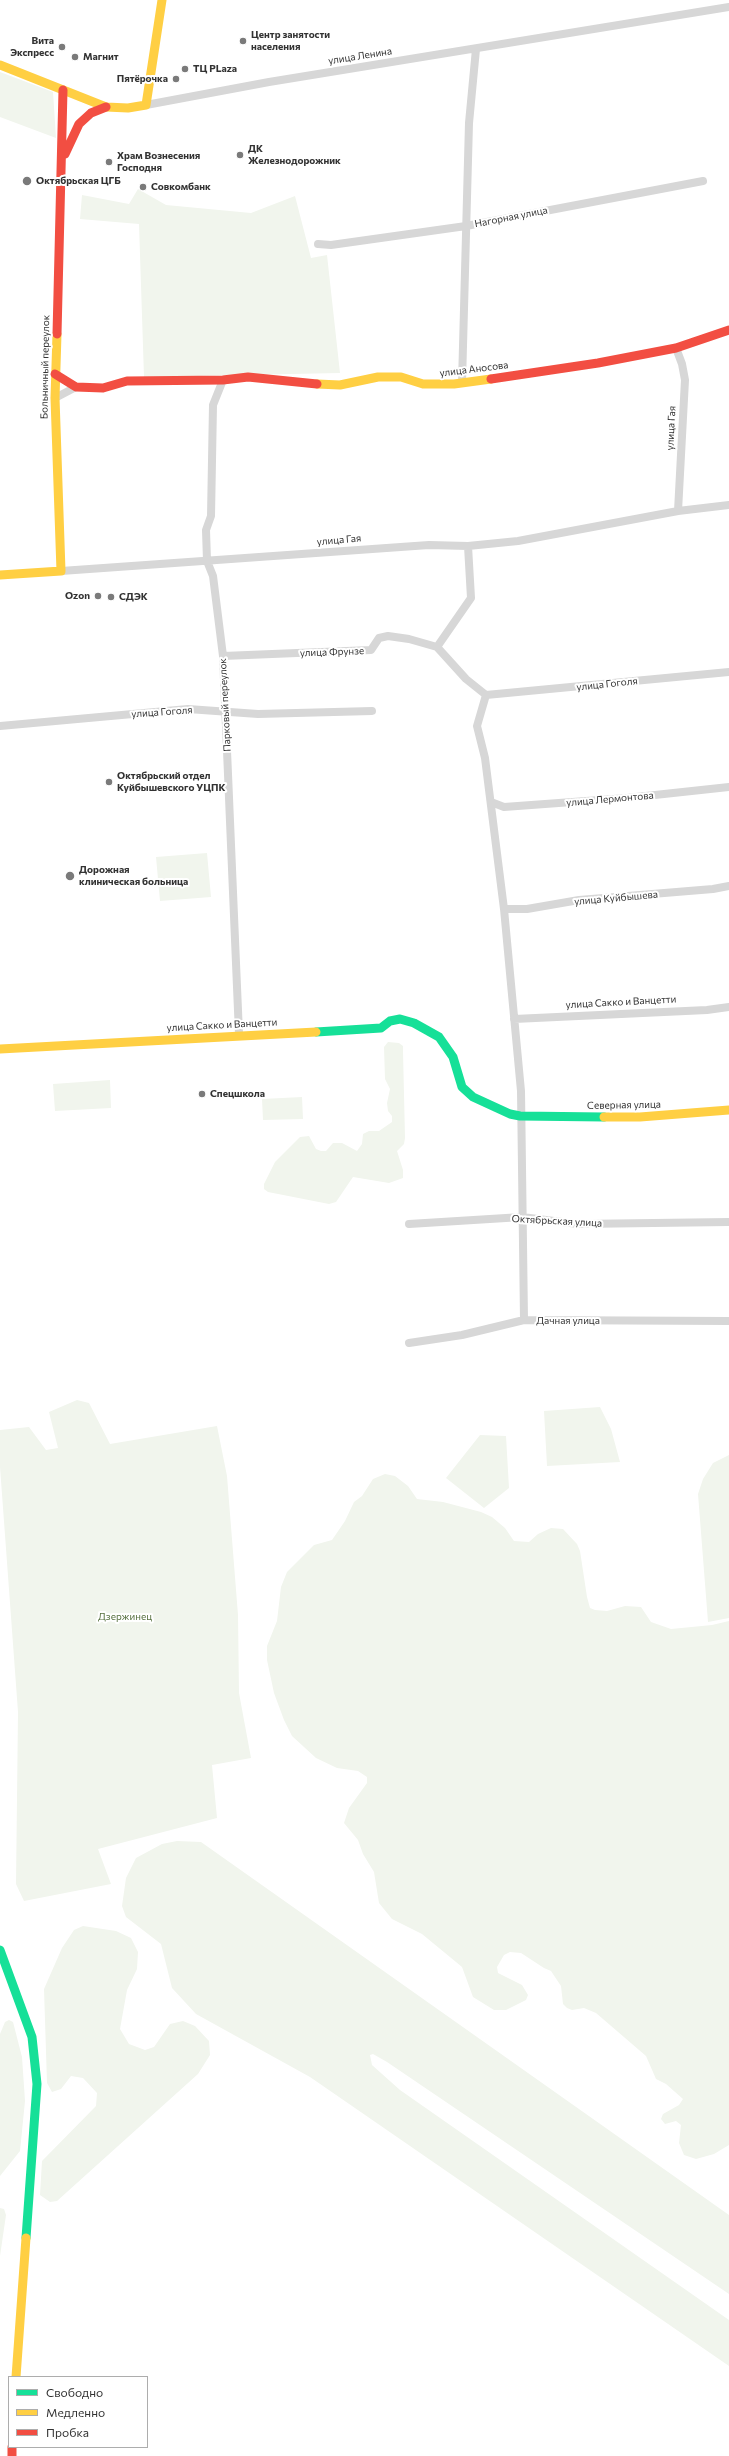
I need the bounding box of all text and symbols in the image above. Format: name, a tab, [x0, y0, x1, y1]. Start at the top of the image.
place label: Центр занятости населения	[251, 29, 330, 52]
place label: Вита Экспресс	[10, 35, 54, 58]
marker: Центр занятости населения	[238, 36, 248, 46]
marker: Вита Экспресс	[57, 42, 67, 52]
street label: улица Ленина	[327, 45, 393, 67]
place label: Магнит	[83, 51, 119, 63]
marker: Магнит	[70, 52, 80, 62]
place label: ТЦ PLaza	[193, 63, 237, 75]
marker: ТЦ PLaza	[180, 64, 190, 74]
place label: Пятёрочка	[117, 73, 168, 85]
marker: Пятёрочка	[171, 74, 181, 84]
place label: ДК Железнодорожник	[248, 143, 341, 166]
place label: Храм Вознесения Господня	[117, 150, 200, 174]
marker: ДК Железнодорожник	[235, 150, 245, 160]
marker: Храм Вознесения Господня	[104, 157, 114, 167]
marker: Октябрьская ЦГБ	[21, 175, 33, 187]
place label: Октябрьская ЦГБ	[36, 175, 121, 187]
place label: Совкомбанк	[151, 181, 211, 193]
marker: Совкомбанк	[138, 182, 148, 192]
street label: Нагорная улица	[473, 204, 549, 230]
street label: Больничный переулок	[38, 315, 52, 419]
street label: улица Аносова	[439, 359, 509, 379]
street label: улица Гая	[664, 405, 678, 451]
street label: улица Гая	[316, 532, 362, 548]
place label: Ozon	[65, 590, 90, 602]
marker: Ozon	[93, 591, 103, 601]
place label: СДЭК	[119, 591, 148, 603]
marker: СДЭК	[106, 592, 116, 602]
street label: улица Фрунзе	[300, 645, 364, 659]
street label: Парковый переулок	[217, 658, 233, 752]
street label: улица Гоголя	[576, 675, 638, 693]
street label: улица Гоголя	[131, 704, 193, 720]
place label: Октябрьский отдел Куйбышевского УЦПК	[117, 770, 226, 794]
marker: Октябрьский отдел Куйбышевского УЦПК	[104, 777, 114, 787]
street label: улица Лермонтова	[566, 789, 654, 809]
place label: Дорожная клиническая больница	[79, 864, 188, 888]
marker: Дорожная клиническая больница	[64, 870, 76, 882]
street label: улица Куйбышева	[574, 888, 658, 908]
street label: улица Сакко и Ванцетти	[565, 993, 677, 1011]
street label: улица Сакко и Ванцетти	[166, 1016, 278, 1034]
place label: Спецшкола	[210, 1088, 265, 1100]
marker: Спецшкола	[197, 1089, 207, 1099]
street label: Северная улица	[587, 1098, 661, 1112]
street label: Октябрьская улица	[511, 1213, 603, 1229]
street label: Дачная улица	[536, 1315, 600, 1327]
park label: Дзержинец	[98, 1611, 152, 1623]
legend	[8, 2376, 148, 2448]
text: Свободно	[46, 2385, 103, 2399]
text: Медленно	[46, 2405, 105, 2419]
text: Пробка	[46, 2425, 89, 2439]

